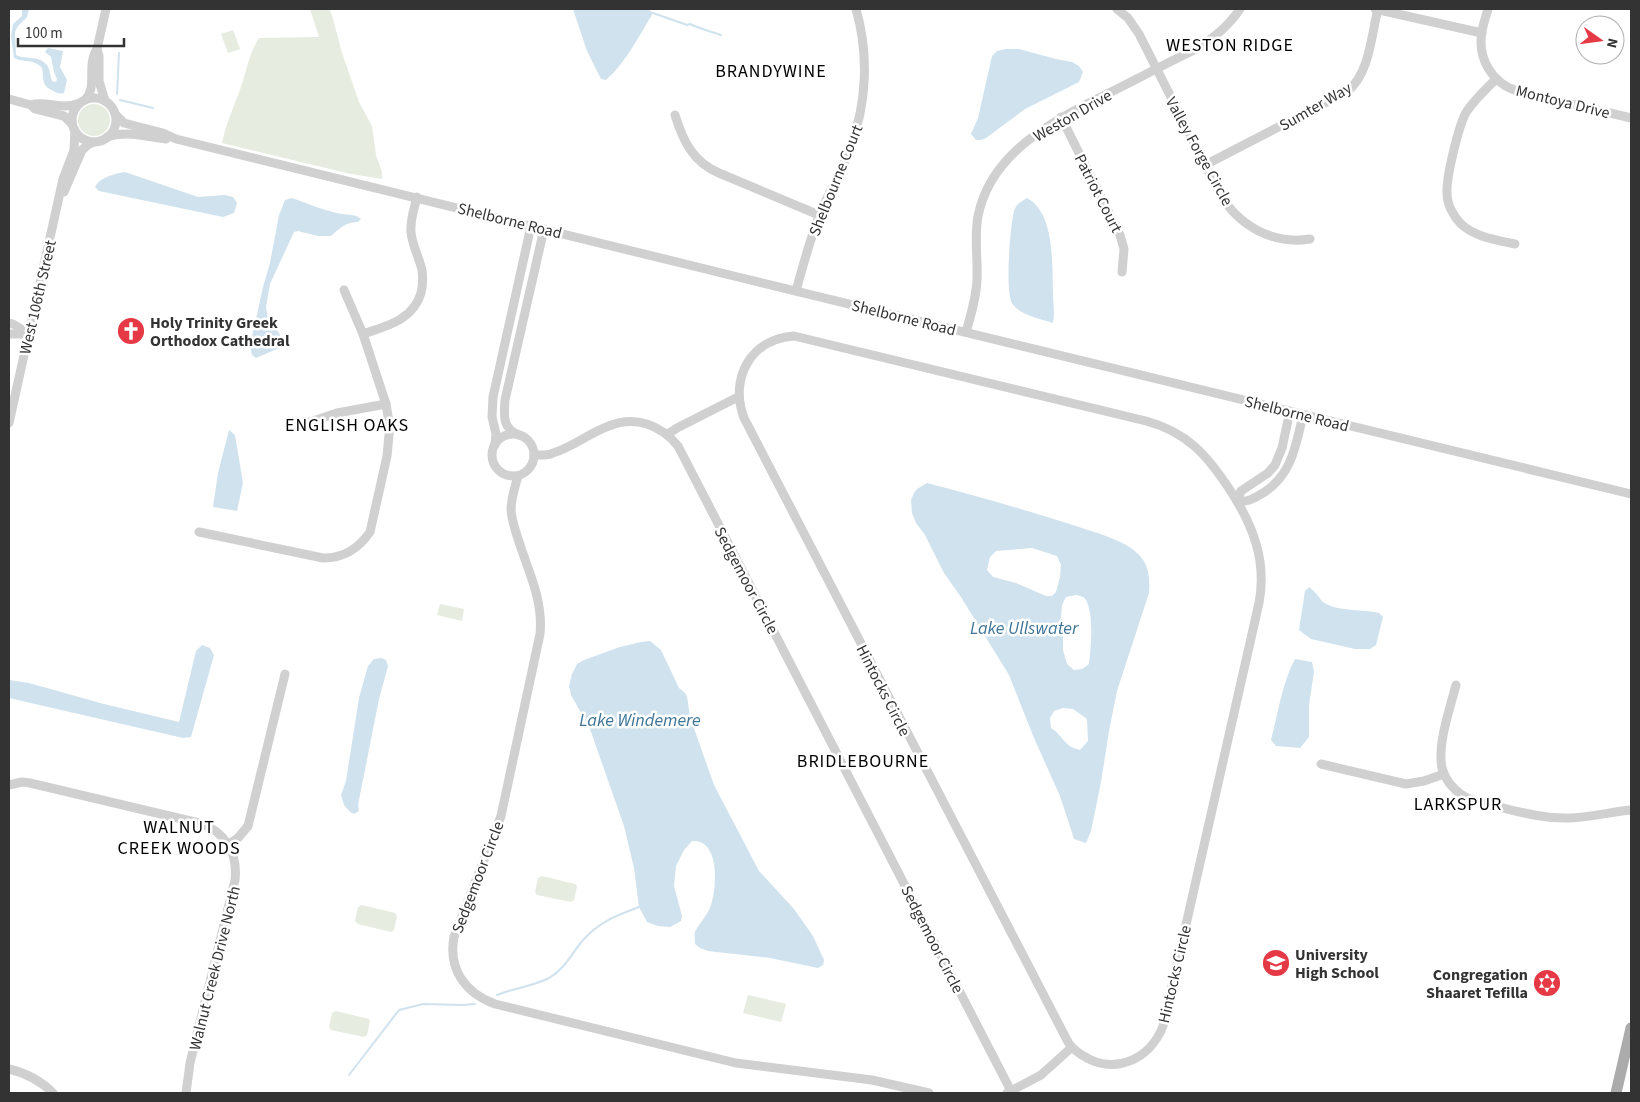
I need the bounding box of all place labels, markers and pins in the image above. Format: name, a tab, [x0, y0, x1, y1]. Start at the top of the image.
place label: Holy Trinity Greek Orthodox Cathedral	[150, 312, 290, 352]
church icon: Holy Trinity Greek Orthodox Cathedral	[116, 316, 146, 346]
place label: University High School	[1295, 944, 1379, 984]
school or university icon: University High School	[1261, 948, 1291, 978]
place label: Congregation Shaaret Tefilla	[1426, 964, 1528, 1004]
synagogue icon: Congregation Shaaret Tefilla	[1532, 968, 1562, 998]

